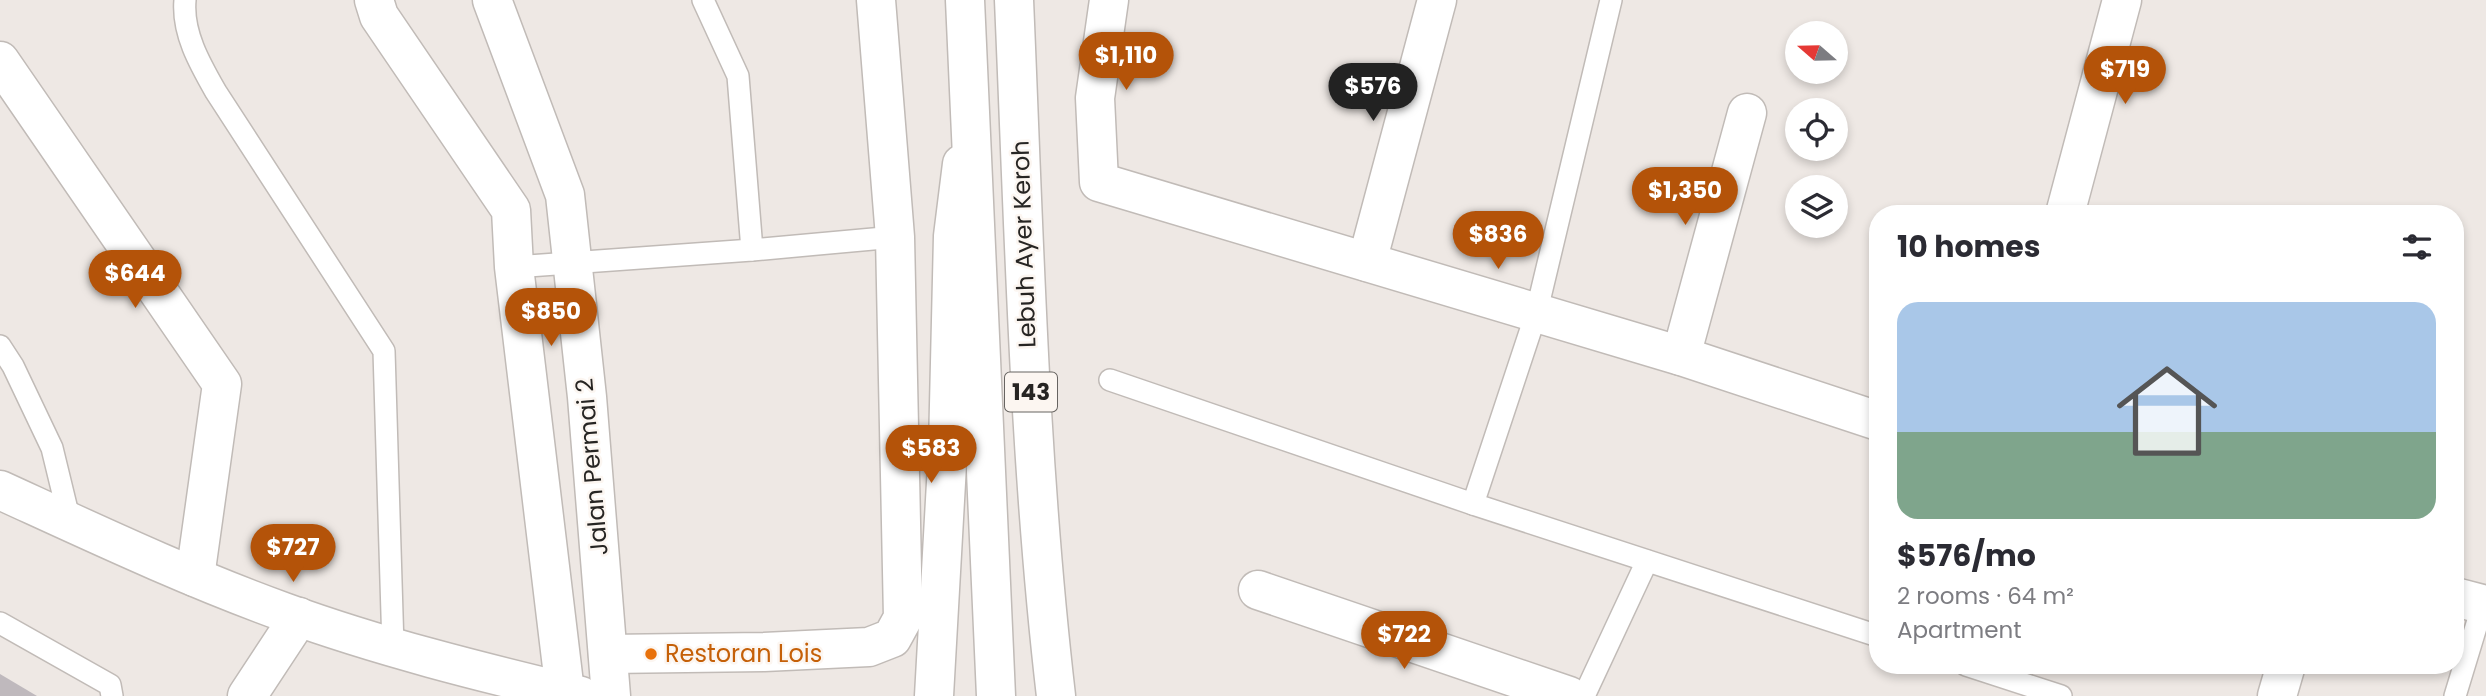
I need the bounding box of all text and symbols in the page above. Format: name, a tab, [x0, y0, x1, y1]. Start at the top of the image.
north arrow	[1785, 21, 1848, 84]
map controls	[1785, 21, 1848, 238]
pin: $1,110	[1069, 32, 1183, 92]
text: $1,110	[1095, 39, 1157, 71]
pin: $719	[2084, 46, 2166, 106]
text: $719	[2100, 53, 2150, 85]
pin: $576	[1332, 64, 1414, 123]
text: $576	[1344, 70, 1402, 102]
button: locate	[1785, 98, 1848, 161]
street label: Lebuh Ayer Keroh	[1003, 140, 1044, 348]
pin: $1,350	[1628, 168, 1742, 227]
text: $1,350	[1648, 174, 1722, 206]
button: layers	[1785, 175, 1848, 238]
pin: $836	[1457, 212, 1539, 271]
text: $836	[1469, 218, 1527, 250]
text: 10 homes	[1897, 225, 2041, 268]
icon: filters	[2398, 228, 2436, 266]
pin: $644	[94, 250, 176, 310]
text: $644	[105, 257, 165, 289]
pin: $850	[510, 288, 592, 348]
text: $850	[521, 295, 581, 327]
icon: home	[2104, 348, 2230, 474]
road number: 143	[1005, 372, 1057, 412]
street label: Jalan Permai 2	[567, 377, 616, 557]
pin: $583	[890, 426, 972, 485]
text: $583	[902, 432, 960, 464]
pin: $727	[252, 524, 334, 584]
text: $727	[267, 531, 319, 563]
text: $576/mo	[1897, 534, 2036, 577]
text: 2 rooms · 64 m²	[1897, 580, 2074, 612]
pin: $722	[1363, 612, 1445, 671]
text: Apartment	[1897, 614, 2022, 646]
text: $722	[1377, 618, 1431, 650]
place label: Restoran Lois	[665, 637, 822, 670]
marker: Restoran Lois	[643, 646, 659, 662]

